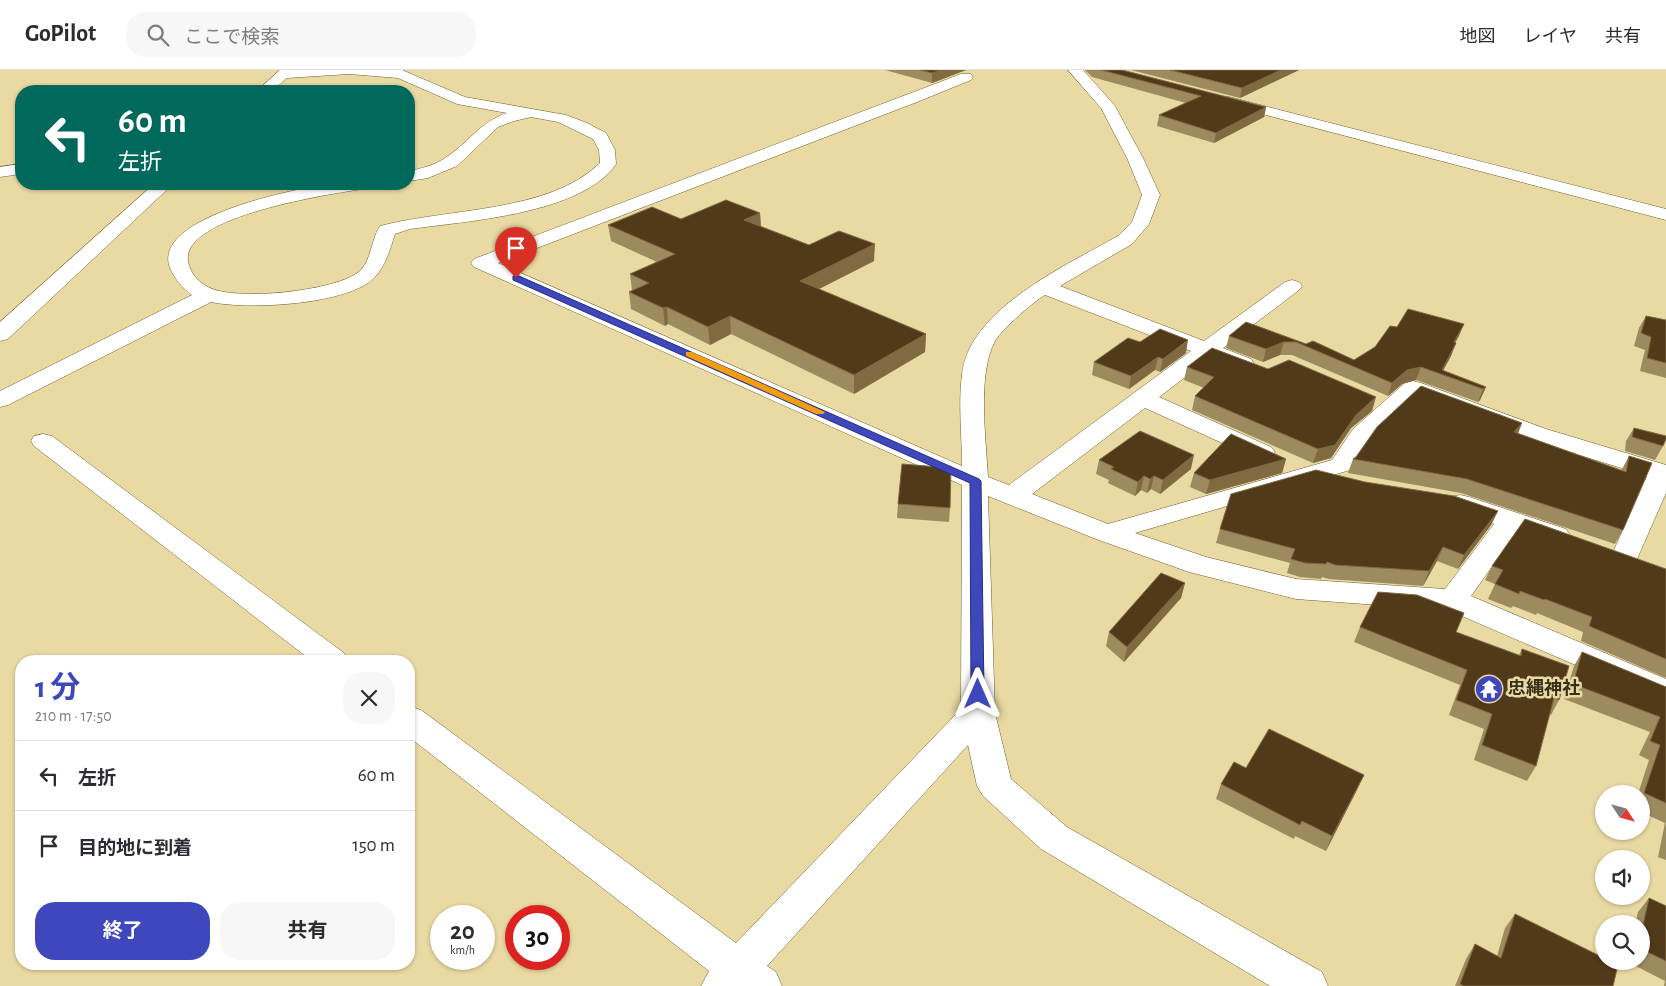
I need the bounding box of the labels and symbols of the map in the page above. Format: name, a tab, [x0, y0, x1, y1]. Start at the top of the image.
pin	[495, 227, 537, 278]
position arrow	[951, 667, 1003, 719]
temple icon: 忠縄神社	[1474, 674, 1504, 704]
place label: 忠縄神社	[1508, 678, 1580, 698]
north arrow	[1595, 785, 1650, 840]
speed limit sign: 30	[505, 905, 570, 970]

